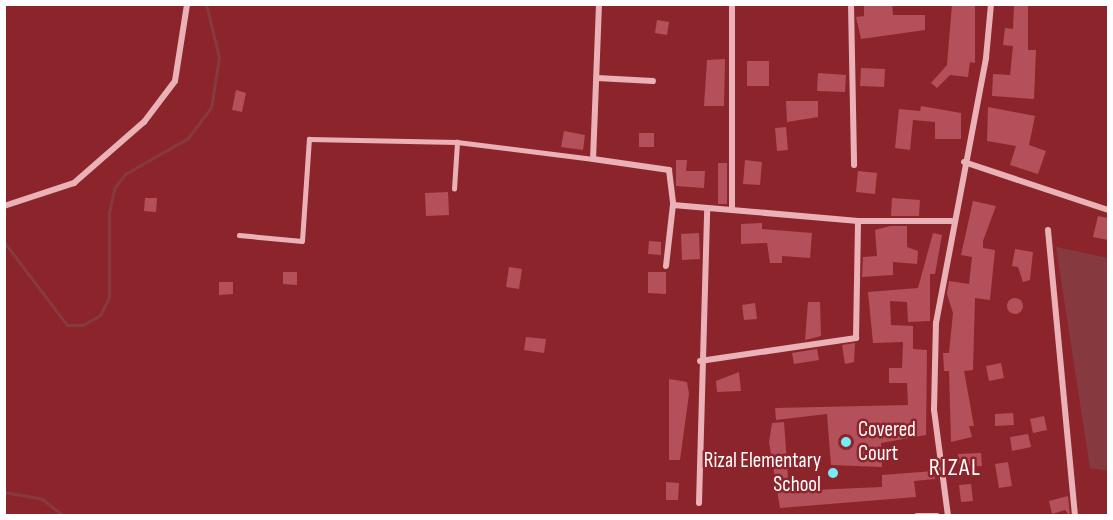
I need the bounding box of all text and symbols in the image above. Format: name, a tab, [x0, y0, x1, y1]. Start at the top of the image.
place label: Covered Court	[858, 417, 916, 467]
marker: Covered Court	[839, 435, 853, 449]
place label: Rizal Elementary School	[704, 448, 821, 498]
district label: RIZAL	[929, 454, 981, 482]
marker: Rizal Elementary School	[826, 466, 840, 480]

